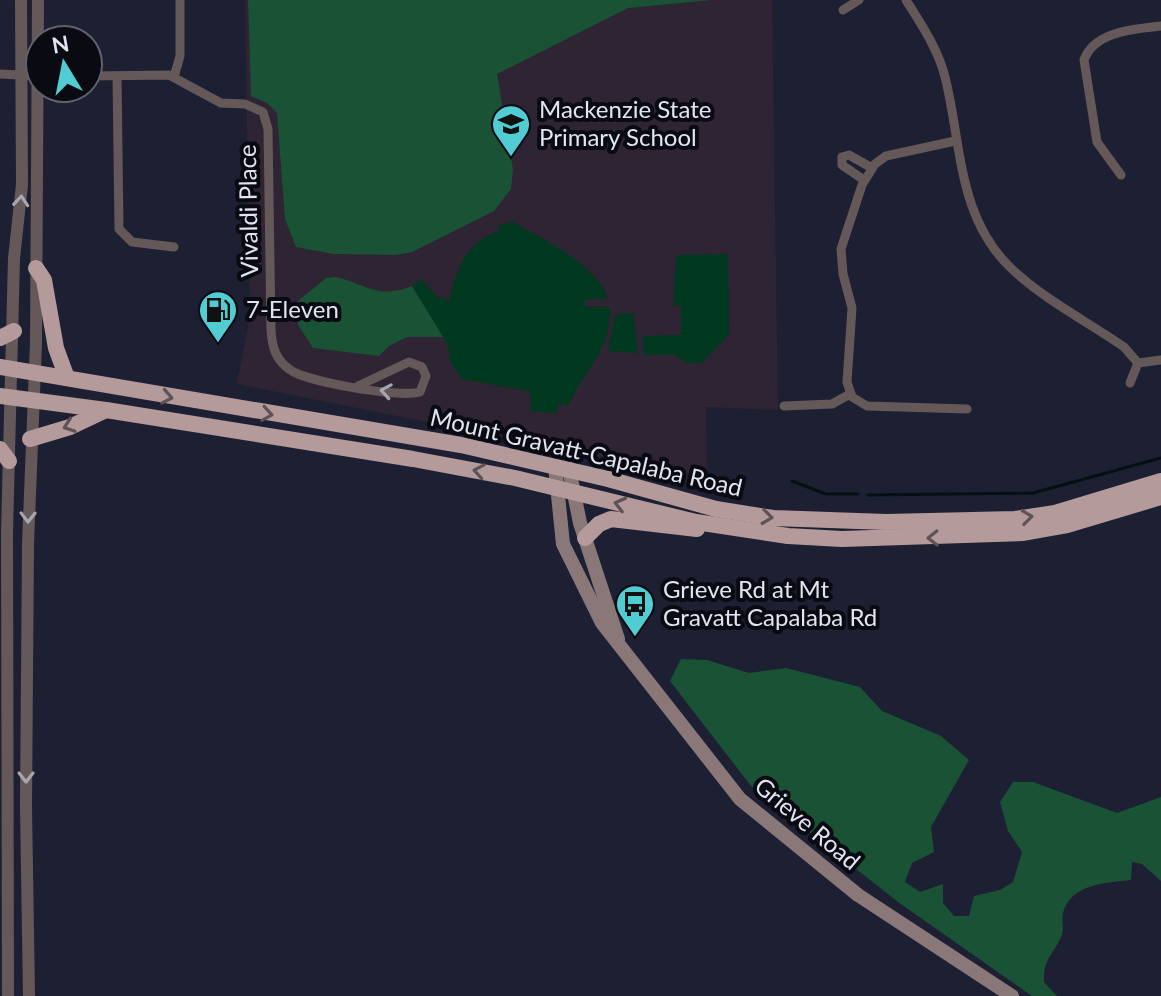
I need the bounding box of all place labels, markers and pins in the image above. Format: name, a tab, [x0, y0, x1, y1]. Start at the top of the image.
place label: Mackenzie State Primary School	[539, 94, 711, 151]
school or university icon: Mackenzie State Primary School	[490, 103, 532, 158]
fuel station icon: 7-Eleven	[197, 289, 239, 344]
place label: 7-Eleven	[246, 294, 339, 323]
place label: Grieve Rd at Mt Gravatt Capalaba Rd	[663, 574, 877, 631]
bus stop icon: Grieve Rd at Mt Gravatt Capalaba Rd	[614, 583, 656, 638]

